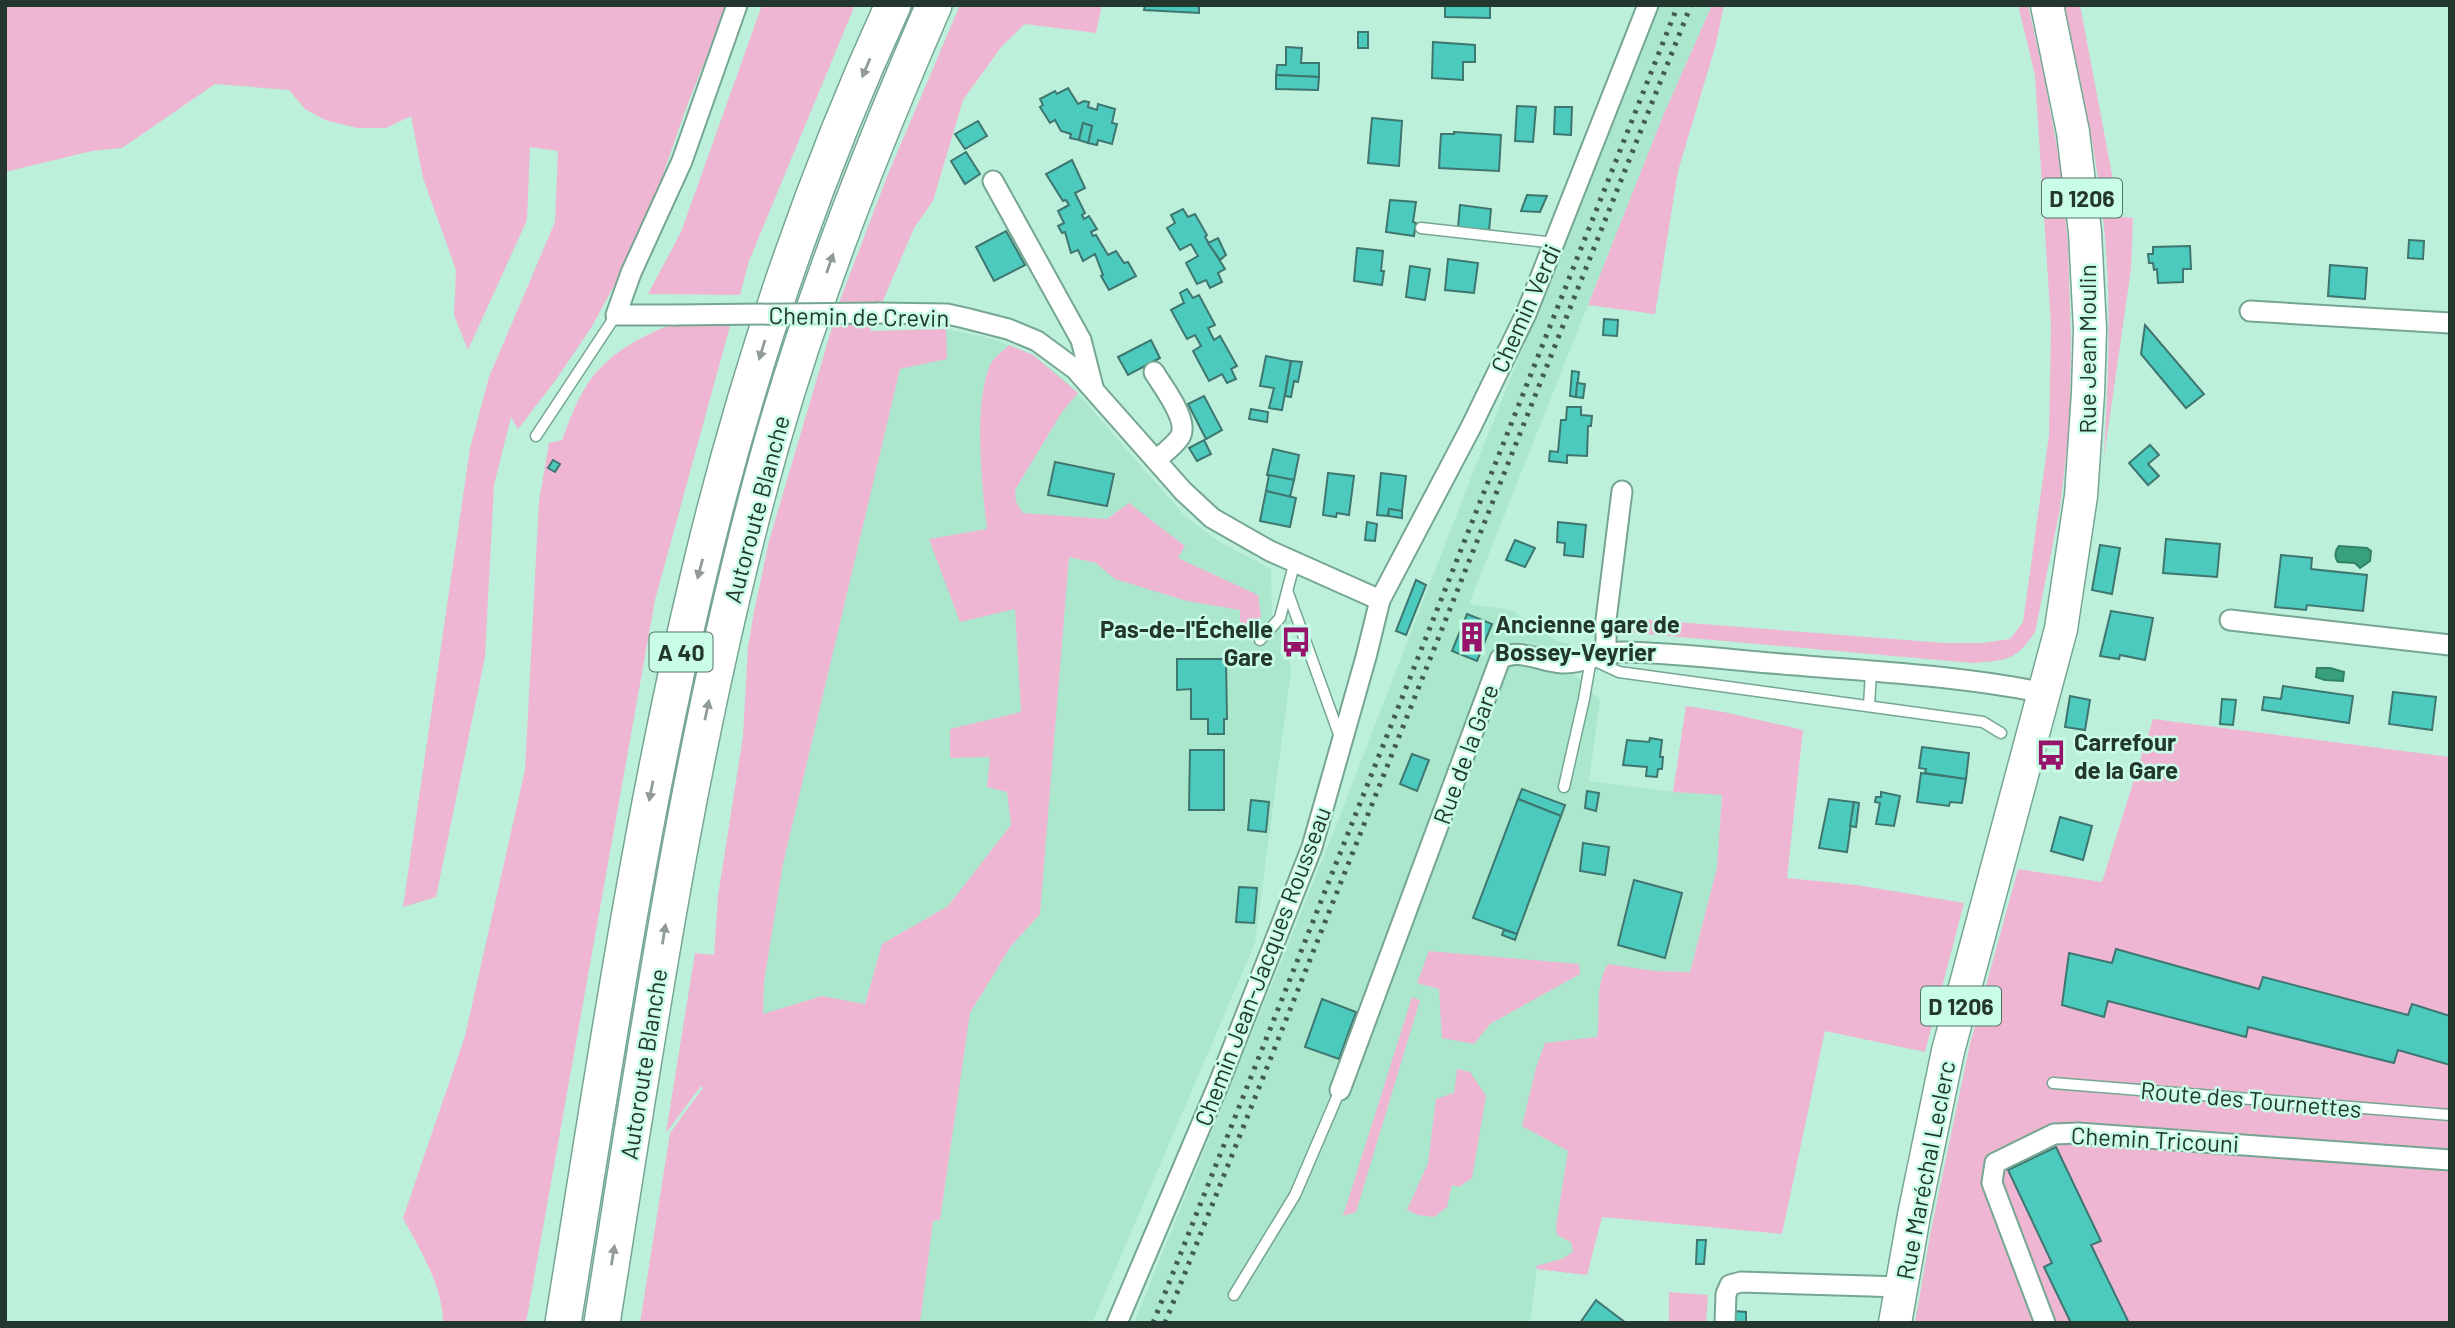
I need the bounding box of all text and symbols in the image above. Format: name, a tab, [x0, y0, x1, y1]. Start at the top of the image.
one-way arrow	[860, 58, 871, 79]
road number: D 1206	[2042, 178, 2122, 218]
street label: Chemin Verdi	[1484, 239, 1566, 377]
one-way arrow	[825, 252, 836, 273]
street label: Rue Jean Moulin	[2072, 264, 2101, 434]
street label: Chemin de Crevin	[768, 300, 950, 332]
one-way arrow	[756, 340, 766, 361]
street label: Autoroute Blanche	[717, 412, 795, 606]
one-way arrow	[694, 558, 705, 580]
place label: Ancienne gare de Bossey-Veyrier	[1495, 609, 1680, 666]
place label: Pas-de-l'Échelle Gare	[1100, 614, 1273, 671]
building icon: Ancienne gare de Bossey-Veyrier	[1455, 620, 1489, 654]
bus stop icon: Pas-de-l'Échelle Gare	[1279, 625, 1313, 659]
road number: A 40	[650, 632, 712, 672]
street label: Rue de la Gare	[1426, 680, 1504, 828]
one-way arrow	[701, 699, 712, 721]
place label: Carrefour de la Gare	[2074, 727, 2178, 784]
bus stop icon: Carrefour de la Gare	[2034, 738, 2068, 772]
one-way arrow	[646, 780, 657, 802]
street label: Chemin Jean-Jacques Rousseau	[1188, 802, 1336, 1130]
one-way arrow	[659, 923, 670, 945]
street label: Autoroute Blanche	[614, 966, 672, 1162]
road number: D 1206	[1921, 987, 2001, 1026]
street label: Rue Maréchal Leclerc	[1890, 1058, 1960, 1282]
street label: Route des Tournettes	[2139, 1075, 2363, 1123]
street label: Chemin Tricouni	[2070, 1120, 2240, 1158]
one-way arrow	[608, 1244, 619, 1266]

